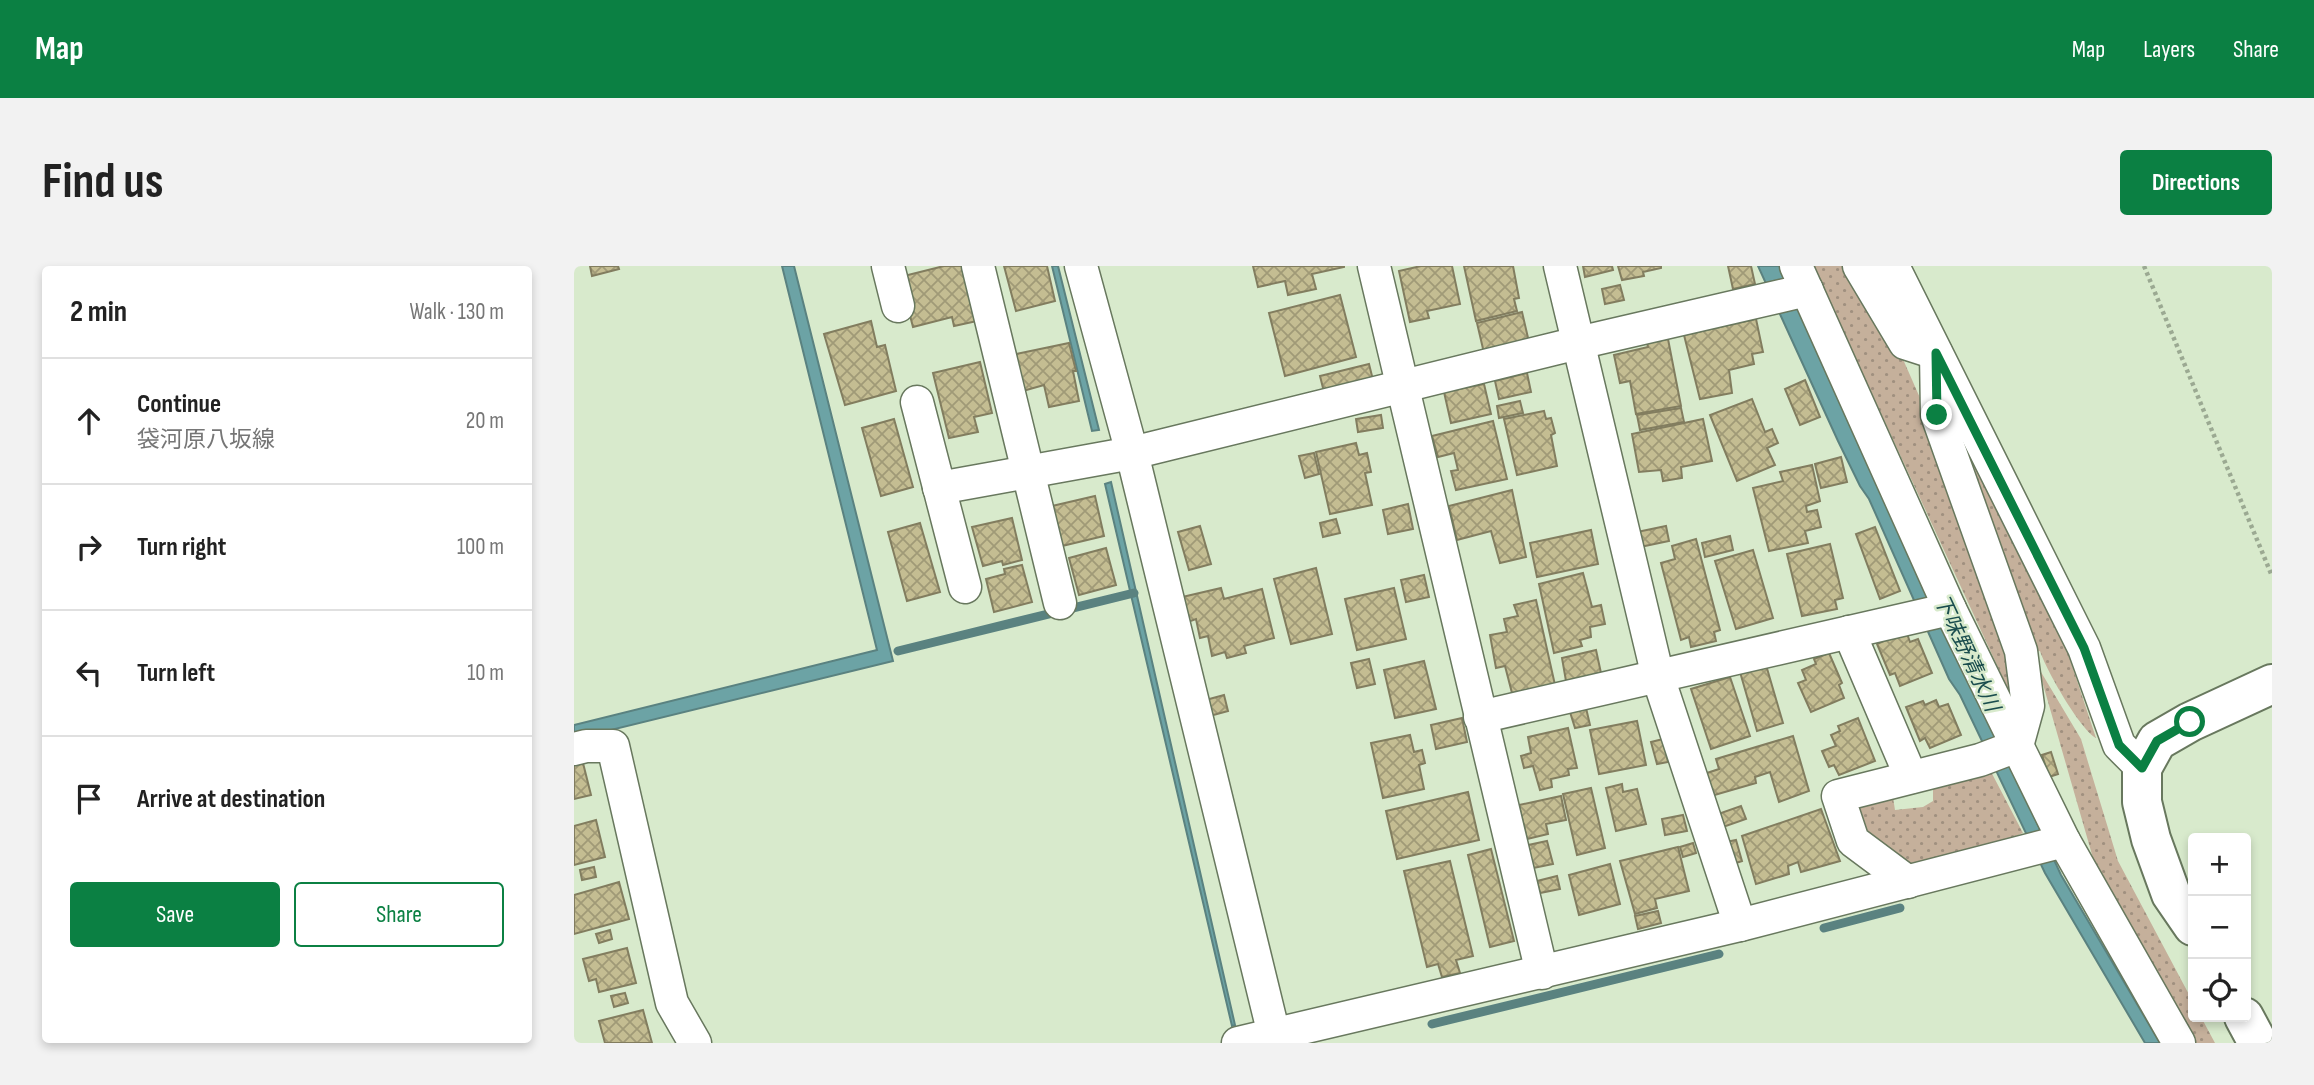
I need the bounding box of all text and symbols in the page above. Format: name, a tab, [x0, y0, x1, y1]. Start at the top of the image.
text: Map	[35, 29, 84, 69]
text: Map	[2072, 35, 2105, 64]
text: Layers	[2143, 35, 2195, 64]
text: Share	[2233, 35, 2279, 64]
button: Directions	[2120, 150, 2272, 215]
text: Find us	[42, 153, 164, 212]
text: 2 min	[70, 294, 127, 330]
text: Walk · 130 m	[409, 298, 504, 326]
text: Continue	[137, 389, 221, 420]
route end	[1921, 399, 1952, 430]
icon: ahead	[70, 402, 108, 440]
text: 20 m	[466, 407, 504, 435]
text: 袋河原八坂線	[137, 426, 275, 454]
icon: right	[70, 528, 108, 566]
text: Turn right	[137, 532, 226, 563]
text: 100 m	[457, 533, 504, 561]
water label: 下味野清水川	[1929, 591, 2005, 717]
icon: left	[70, 654, 108, 692]
text: Turn left	[137, 658, 215, 689]
text: 10 m	[467, 659, 504, 687]
route start	[2174, 706, 2205, 737]
icon: arrive	[70, 780, 108, 818]
text: Arrive at destination	[137, 784, 325, 815]
map controls	[2188, 833, 2251, 1022]
button: +	[2188, 833, 2251, 896]
button: Save	[70, 882, 280, 947]
button: Share	[294, 882, 504, 947]
button: −	[2188, 896, 2251, 959]
button: locate	[2188, 959, 2251, 1022]

